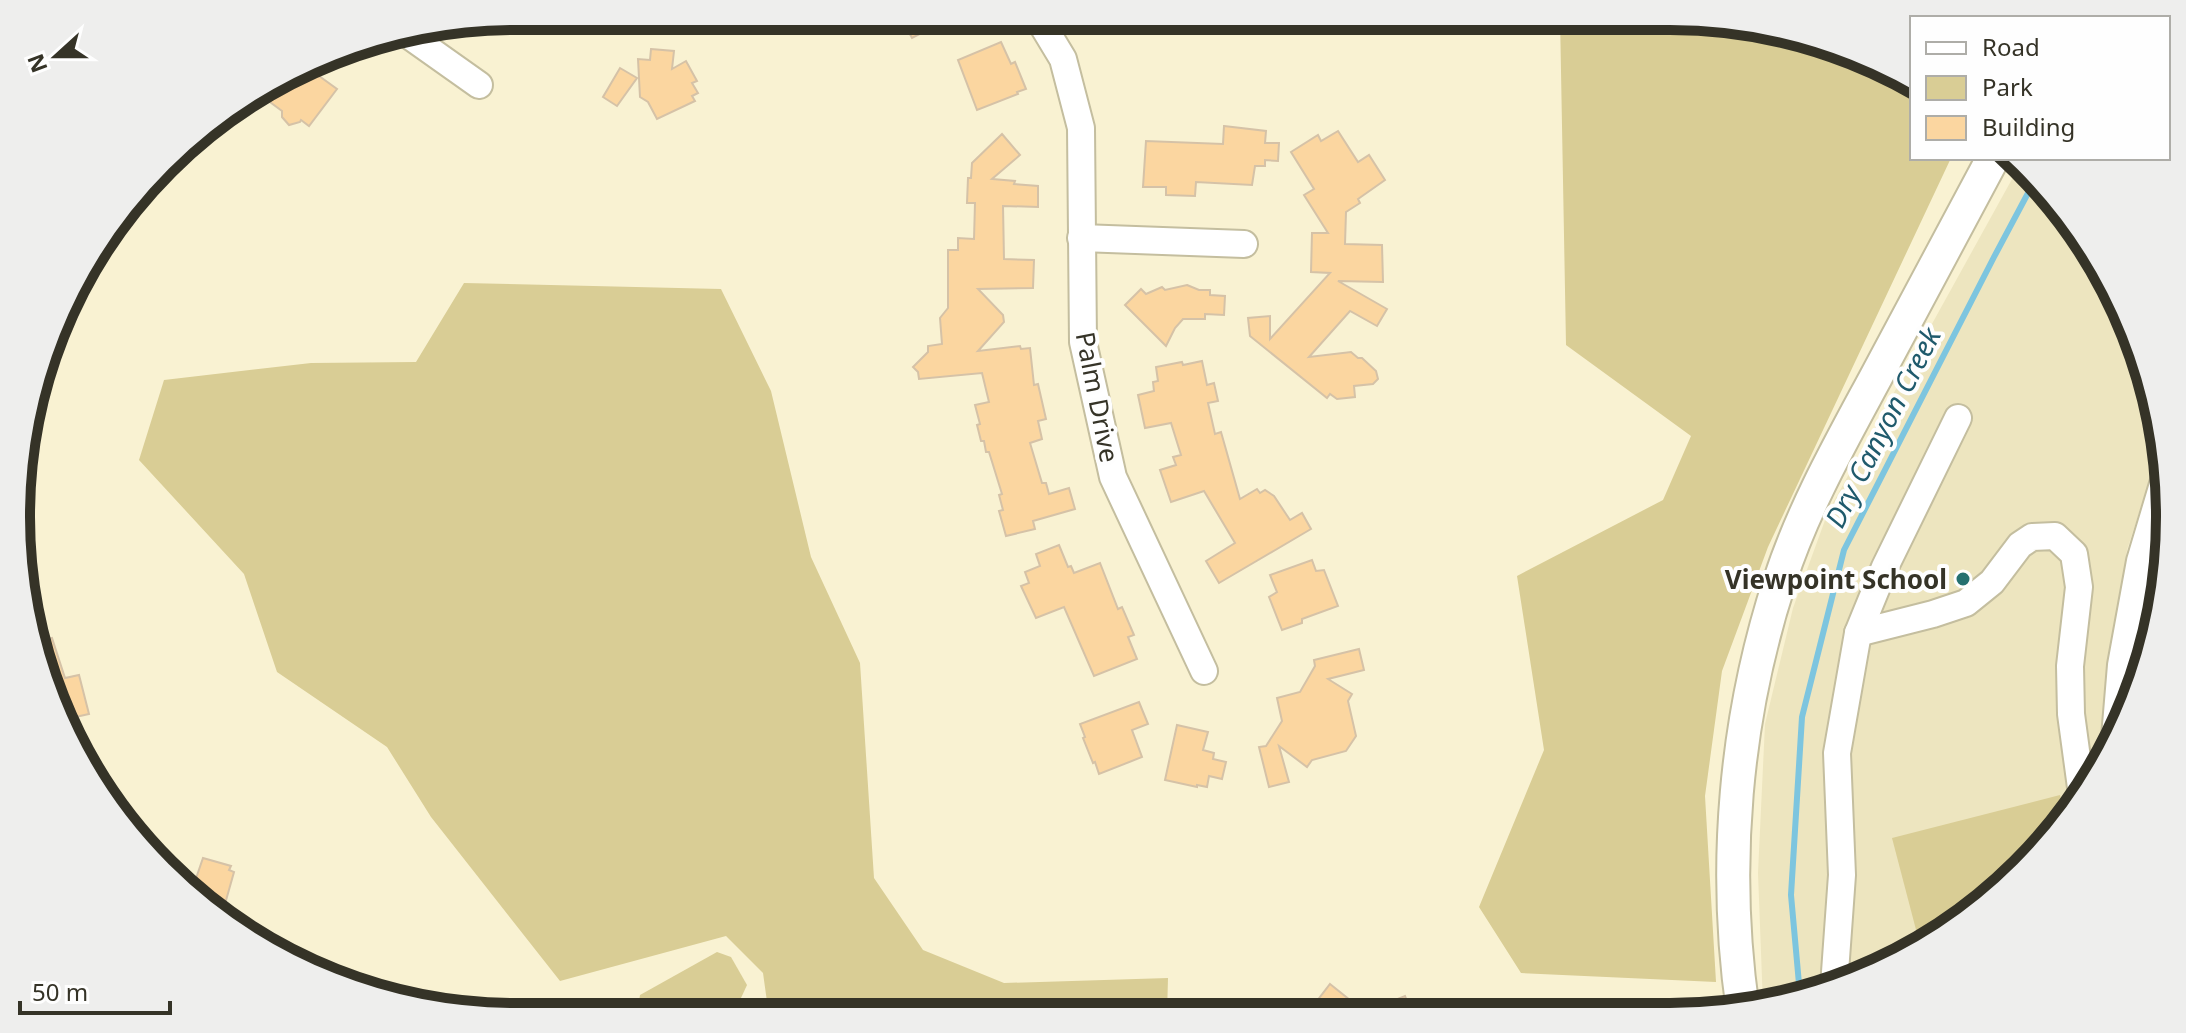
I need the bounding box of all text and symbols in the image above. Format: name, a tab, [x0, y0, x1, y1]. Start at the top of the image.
north arrow	[16, 16, 96, 96]
legend	[1910, 16, 2170, 160]
text: Road	[1982, 30, 2040, 63]
text: N	[19, 50, 54, 77]
text: Park	[1982, 70, 2033, 103]
text: Building	[1982, 110, 2075, 143]
water label: Dry Canyon Creek	[1815, 319, 1949, 534]
street label: Palm Drive	[1068, 329, 1128, 465]
place label: Viewpoint School	[1725, 561, 1947, 597]
marker: Viewpoint School	[1954, 570, 1972, 588]
scale bar	[20, 965, 170, 1015]
text: 50 m	[32, 975, 88, 1008]

